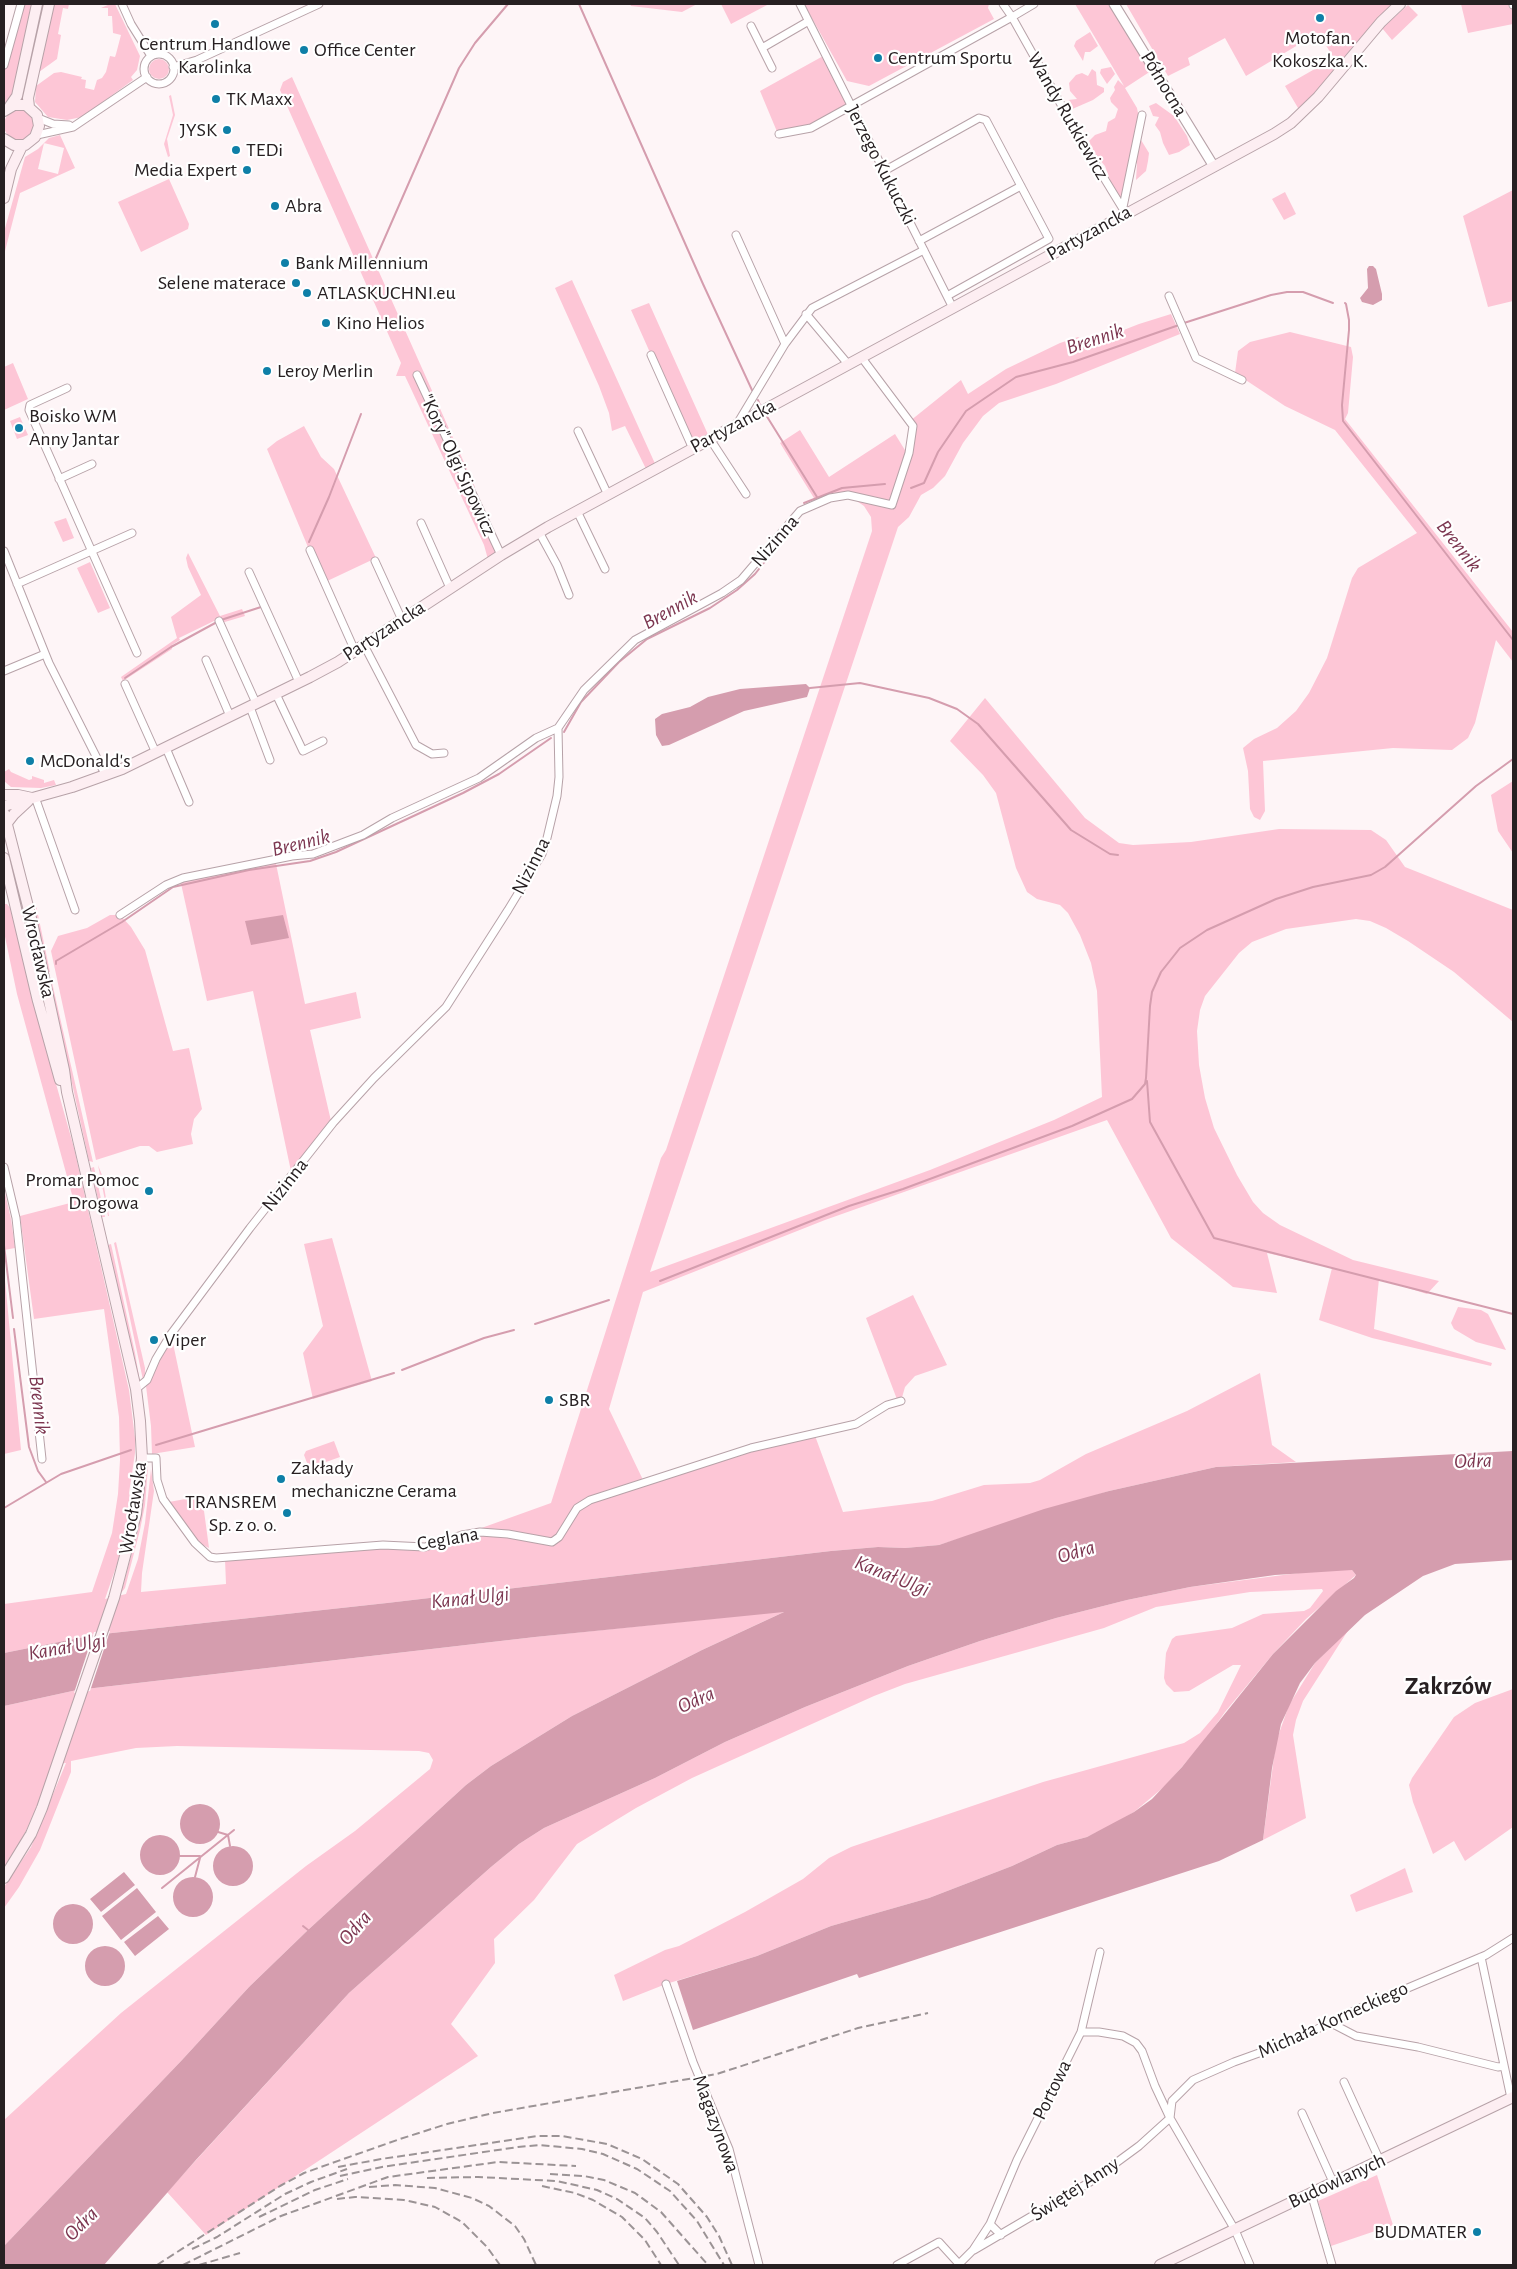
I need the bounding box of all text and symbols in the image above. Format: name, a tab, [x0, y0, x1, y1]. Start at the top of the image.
marker: Motofan. Kokoszka. K.	[1314, 12, 1326, 24]
marker: Centrum Handlowe Karolinka	[209, 18, 221, 30]
place label: Motofan. Kokoszka. K.	[1272, 26, 1368, 73]
place label: Centrum Handlowe Karolinka	[139, 32, 291, 79]
place label: Office Center	[314, 38, 415, 62]
marker: Office Center	[298, 44, 310, 56]
place label: Centrum Sportu	[888, 46, 1012, 70]
street label: Północna	[1135, 47, 1193, 121]
street label: Wandy Rutkiewicz	[1022, 48, 1114, 184]
marker: Centrum Sportu	[872, 52, 884, 64]
place label: TK Maxx	[226, 87, 292, 111]
marker: TK Maxx	[210, 93, 222, 105]
street label: Jerzego Kukuczki	[840, 101, 922, 229]
place label: JYSK	[180, 118, 217, 142]
marker: JYSK	[221, 124, 233, 136]
place label: TEDi	[246, 138, 283, 162]
marker: TEDi	[230, 144, 242, 156]
place label: Media Expert	[134, 158, 237, 182]
marker: Media Expert	[241, 164, 253, 176]
place label: Abra	[285, 194, 322, 218]
marker: Abra	[269, 200, 281, 212]
street label: Partyzancka	[1042, 200, 1136, 266]
place label: Bank Millennium	[295, 251, 429, 275]
marker: Bank Millennium	[279, 257, 291, 269]
place label: Selene materace	[158, 271, 286, 295]
marker: Selene materace	[290, 277, 302, 289]
place label: ATLASKUCHNI.eu	[317, 281, 456, 305]
marker: ATLASKUCHNI.eu	[301, 287, 313, 299]
place label: Kino Helios	[336, 311, 425, 335]
marker: Kino Helios	[320, 317, 332, 329]
water label: Brennik	[1063, 318, 1127, 360]
place label: Leroy Merlin	[277, 359, 373, 383]
marker: Leroy Merlin	[261, 365, 273, 377]
street label: "Kory" Olgi Sipowicz	[415, 390, 501, 540]
street label: Partyzancka	[686, 393, 780, 459]
place label: Boisko WM Anny Jantar	[29, 404, 119, 451]
marker: Boisko WM Anny Jantar	[13, 422, 25, 434]
street label: Nizinna	[746, 510, 804, 572]
water label: Brennik	[1431, 515, 1487, 577]
water label: Brennik	[638, 585, 702, 635]
street label: Partyzancka	[338, 595, 430, 667]
place label: McDonald's	[40, 749, 131, 773]
marker: McDonald's	[24, 755, 36, 767]
water label: Brennik	[269, 824, 333, 862]
street label: Nizinna	[506, 833, 556, 899]
street label: Wrocławska	[16, 904, 60, 1000]
street label: Nizinna	[257, 1153, 313, 1217]
place label: Promar Pomoc Drogowa	[25, 1168, 139, 1215]
marker: Promar Pomoc Drogowa	[143, 1185, 155, 1197]
place label: Viper	[164, 1328, 206, 1352]
marker: Viper	[148, 1334, 160, 1346]
water label: Brennik	[23, 1374, 55, 1436]
place label: SBR	[559, 1388, 590, 1412]
marker: SBR	[543, 1394, 555, 1406]
water label: Odra	[1454, 1448, 1492, 1474]
place label: Zakłady mechaniczne Cerama	[291, 1456, 457, 1503]
street label: Wrocławska	[114, 1460, 152, 1556]
marker: Zakłady mechaniczne Cerama	[275, 1473, 287, 1485]
place label: TRANSREM Sp. z o. o.	[185, 1490, 277, 1537]
marker: TRANSREM Sp. z o. o.	[281, 1507, 293, 1519]
street label: Ceglana	[415, 1522, 481, 1556]
water label: Odra	[1054, 1535, 1098, 1569]
water label: Kanał Ulgi	[851, 1550, 933, 1602]
water label: Kanał Ulgi	[430, 1581, 510, 1615]
water label: Kanał Ulgi	[26, 1628, 108, 1666]
district label: Zakrzów	[1405, 1671, 1491, 1701]
water label: Odra	[673, 1681, 719, 1719]
water label: Odra	[333, 1905, 377, 1951]
street label: Michała Korneckiego	[1254, 1976, 1412, 2064]
street label: Portowa	[1027, 2056, 1077, 2124]
street label: Magazynowa	[687, 2072, 745, 2176]
street label: Budowlanych	[1285, 2148, 1389, 2214]
street label: Świętej Anny	[1026, 2152, 1124, 2226]
water label: Odra	[59, 2202, 103, 2246]
place label: BUDMATER	[1374, 2220, 1467, 2244]
marker: BUDMATER	[1471, 2226, 1483, 2238]

